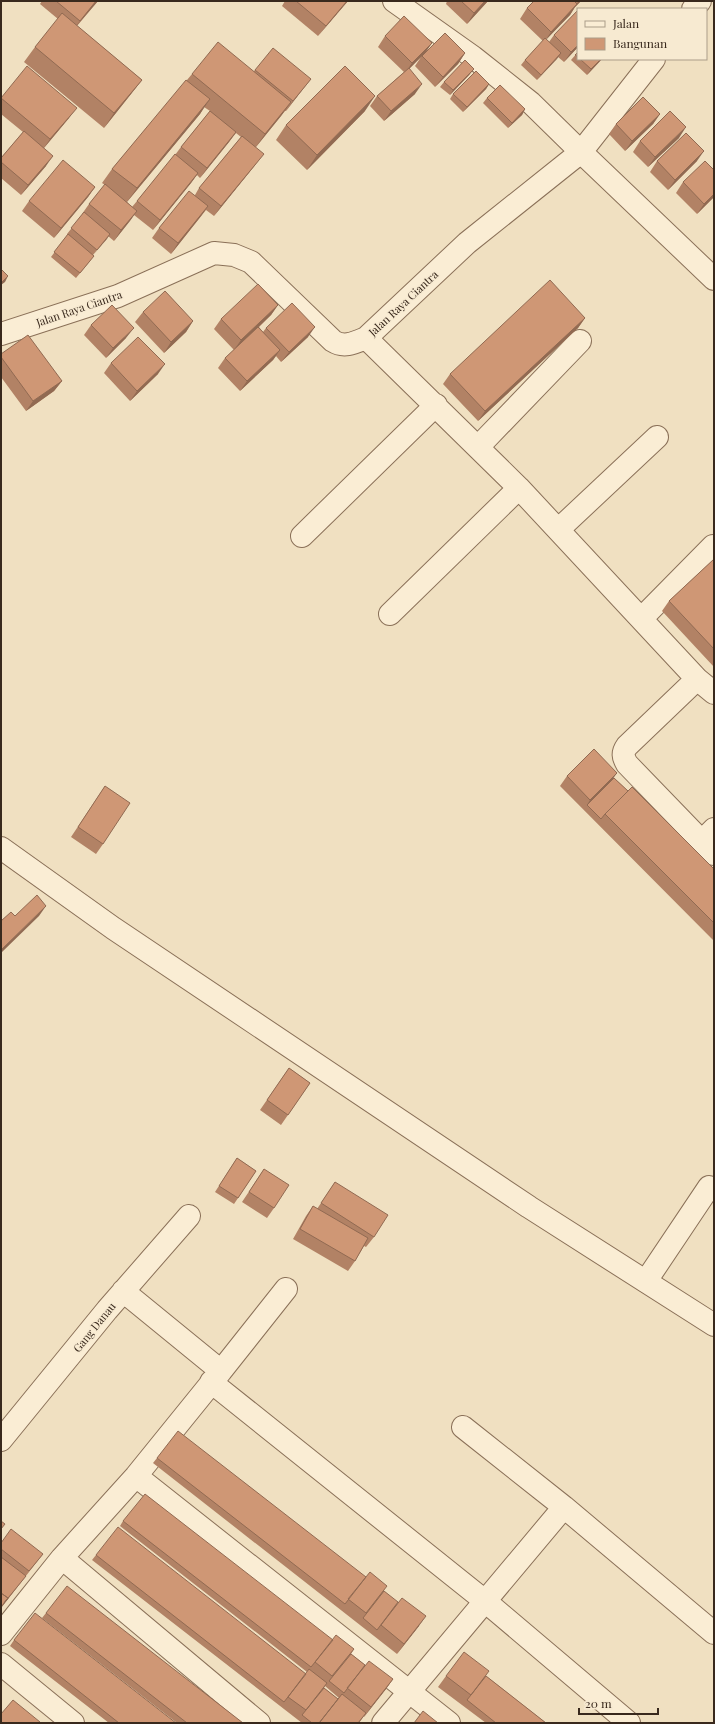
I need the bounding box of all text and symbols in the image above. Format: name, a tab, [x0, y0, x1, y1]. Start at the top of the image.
legend	[577, 8, 707, 60]
text: Jalan	[612, 15, 639, 31]
text: Bangunan	[613, 35, 667, 51]
street label: Jalan Raya Ciantra	[364, 266, 441, 340]
street label: Jalan Raya Ciantra	[33, 286, 124, 330]
street label: Gang Danau	[69, 1299, 119, 1355]
scale bar	[579, 1690, 658, 1716]
text: 20 m	[585, 1695, 612, 1711]

